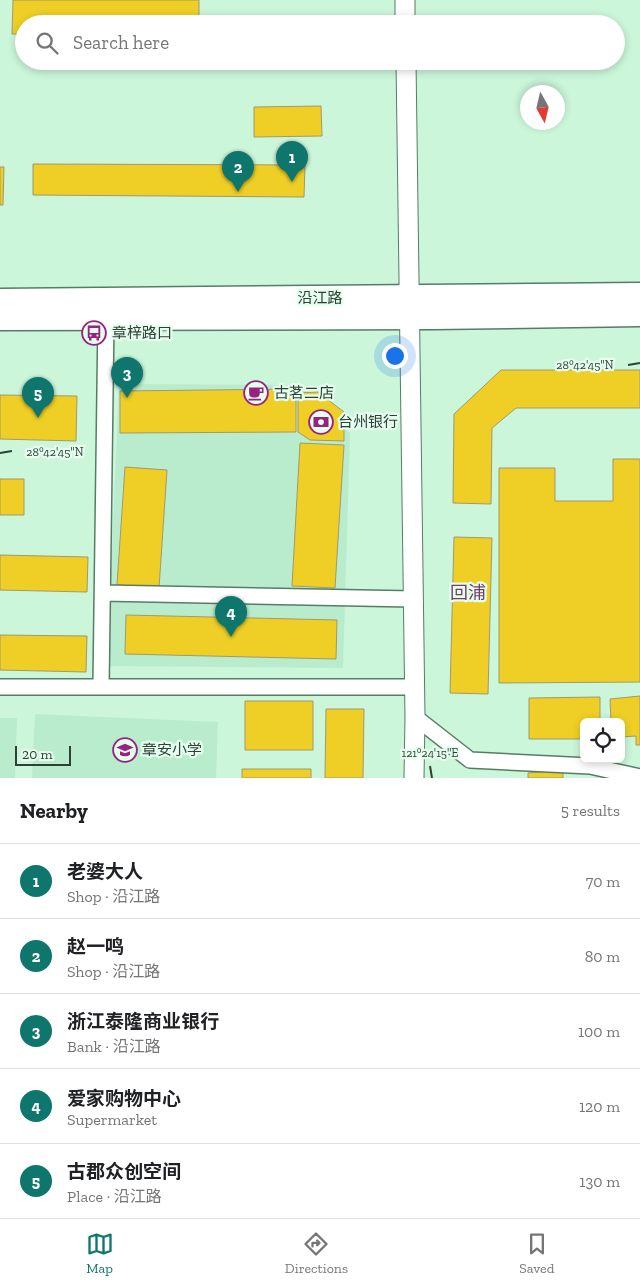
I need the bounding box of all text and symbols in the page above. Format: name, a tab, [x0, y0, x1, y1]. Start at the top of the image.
search box	[15, 15, 625, 70]
icon: search	[33, 29, 61, 57]
text: Search here	[73, 31, 169, 54]
north arrow	[520, 85, 565, 130]
pin: 1	[276, 141, 308, 182]
pin: 2	[222, 151, 254, 192]
street label: 沿江路	[297, 289, 343, 307]
bus stop icon: 章梓路口	[81, 320, 107, 346]
place label: 章梓路口	[112, 324, 172, 342]
your location	[382, 343, 408, 369]
pin: 3	[111, 357, 143, 398]
text: 28°42'45"N	[556, 358, 614, 372]
pin: 5	[22, 377, 54, 418]
cafe icon: 古茗二店	[243, 380, 269, 406]
place label: 古茗二店	[274, 384, 334, 402]
bank icon: 台州银行	[308, 409, 334, 435]
place label: 台州银行	[338, 413, 398, 431]
text: 28°42'45"N	[26, 445, 84, 459]
district label: 回浦	[450, 582, 486, 604]
pin: 4	[215, 596, 247, 637]
map controls	[580, 718, 625, 763]
button: locate	[580, 718, 625, 763]
school or university icon: 章安小学	[112, 737, 138, 763]
place label: 章安小学	[142, 741, 202, 759]
scale bar	[15, 743, 71, 766]
text: 20 m	[22, 746, 53, 763]
text: 121°24'15"E	[402, 746, 458, 760]
text: Nearby	[20, 798, 88, 823]
text: 5 results	[561, 801, 620, 820]
text: 老婆大人	[67, 860, 143, 883]
text: 1	[33, 872, 39, 891]
text: 70 m	[586, 872, 620, 891]
text: Shop · 沿江路	[67, 887, 160, 906]
text: 赵一鸣	[67, 935, 124, 958]
text: 2	[32, 947, 40, 966]
text: 80 m	[585, 947, 620, 966]
text: Shop · 沿江路	[67, 962, 160, 981]
text: 浙江泰隆商业银行	[67, 1010, 219, 1033]
text: 3	[32, 1022, 40, 1041]
text: 100 m	[578, 1022, 620, 1041]
text: Bank · 沿江路	[67, 1037, 161, 1056]
text: 爱家购物中心	[67, 1087, 181, 1110]
text: 4	[31, 1097, 41, 1116]
text: 120 m	[579, 1097, 620, 1116]
text: Supermarket	[67, 1110, 157, 1129]
text: 古郡众创空间	[67, 1160, 181, 1183]
text: 5	[32, 1172, 40, 1191]
text: 130 m	[579, 1172, 620, 1191]
text: Place · 沿江路	[67, 1187, 162, 1206]
tab: Map	[86, 1230, 114, 1277]
tab: Directions	[285, 1230, 348, 1277]
tab: Saved	[519, 1230, 554, 1277]

